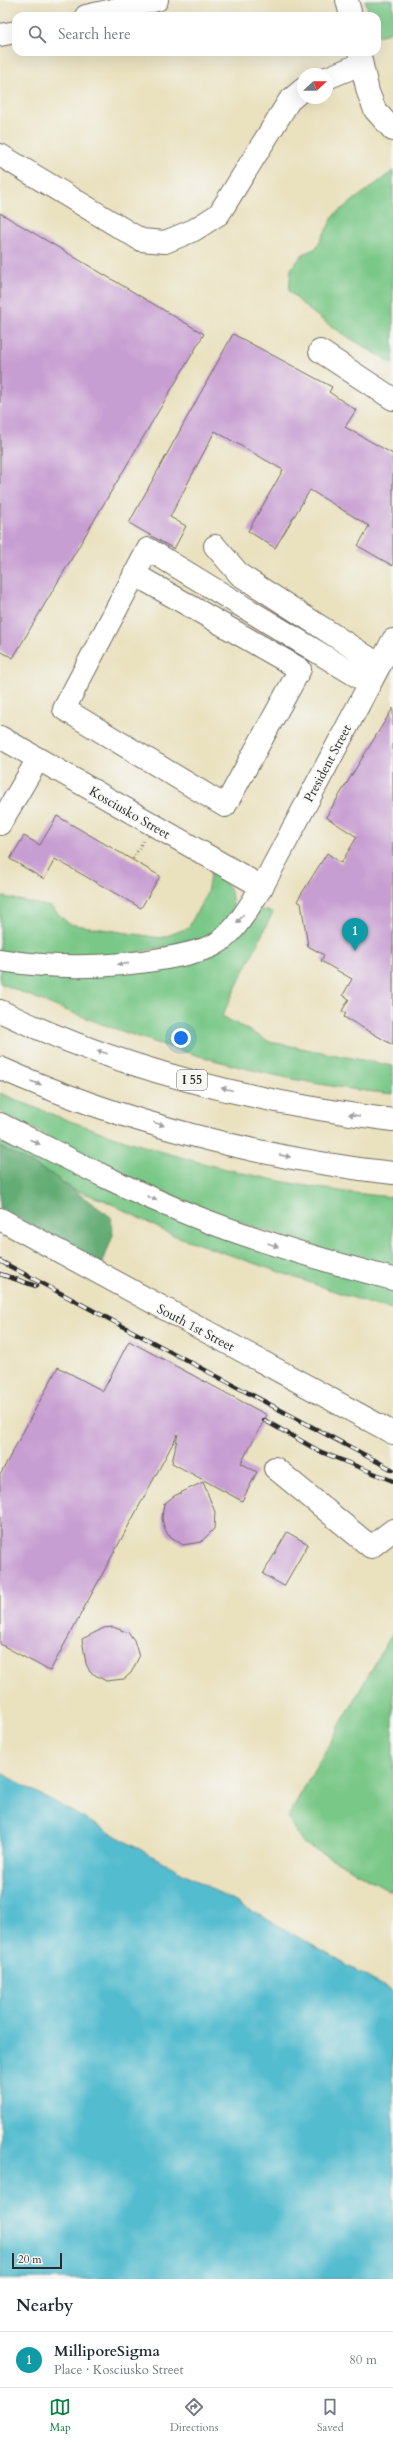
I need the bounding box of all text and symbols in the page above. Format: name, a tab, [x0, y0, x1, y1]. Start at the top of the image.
search box	[12, 12, 381, 56]
icon: search	[26, 23, 48, 45]
text: Search here	[58, 24, 131, 44]
north arrow	[297, 68, 333, 104]
street label: President Street	[300, 722, 356, 805]
street label: Kosciusko Street	[86, 782, 173, 843]
one-way arrow	[236, 914, 244, 924]
pin: 1	[342, 918, 368, 951]
one-way arrow	[116, 961, 129, 967]
your location	[171, 1028, 191, 1048]
one-way arrow	[96, 1049, 108, 1055]
road number: I 55	[177, 1070, 207, 1090]
one-way arrow	[31, 1080, 43, 1086]
one-way arrow	[221, 1086, 233, 1092]
one-way arrow	[348, 1112, 360, 1118]
one-way arrow	[154, 1121, 166, 1127]
one-way arrow	[29, 1139, 41, 1145]
one-way arrow	[279, 1153, 291, 1159]
one-way arrow	[146, 1195, 158, 1201]
one-way arrow	[268, 1242, 280, 1248]
street label: South 1st Street	[154, 1300, 237, 1356]
scale bar	[12, 2251, 62, 2270]
text: 20 m	[18, 2252, 42, 2267]
text: Nearby	[16, 2294, 73, 2317]
text: MilliporeSigma	[54, 2341, 160, 2361]
text: 1	[26, 2351, 32, 2369]
text: 80 m	[349, 2351, 377, 2369]
text: Place · Kosciusko Street	[54, 2361, 184, 2379]
tab: Map	[49, 2396, 71, 2435]
tab: Directions	[170, 2396, 218, 2435]
tab: Saved	[317, 2396, 344, 2435]

